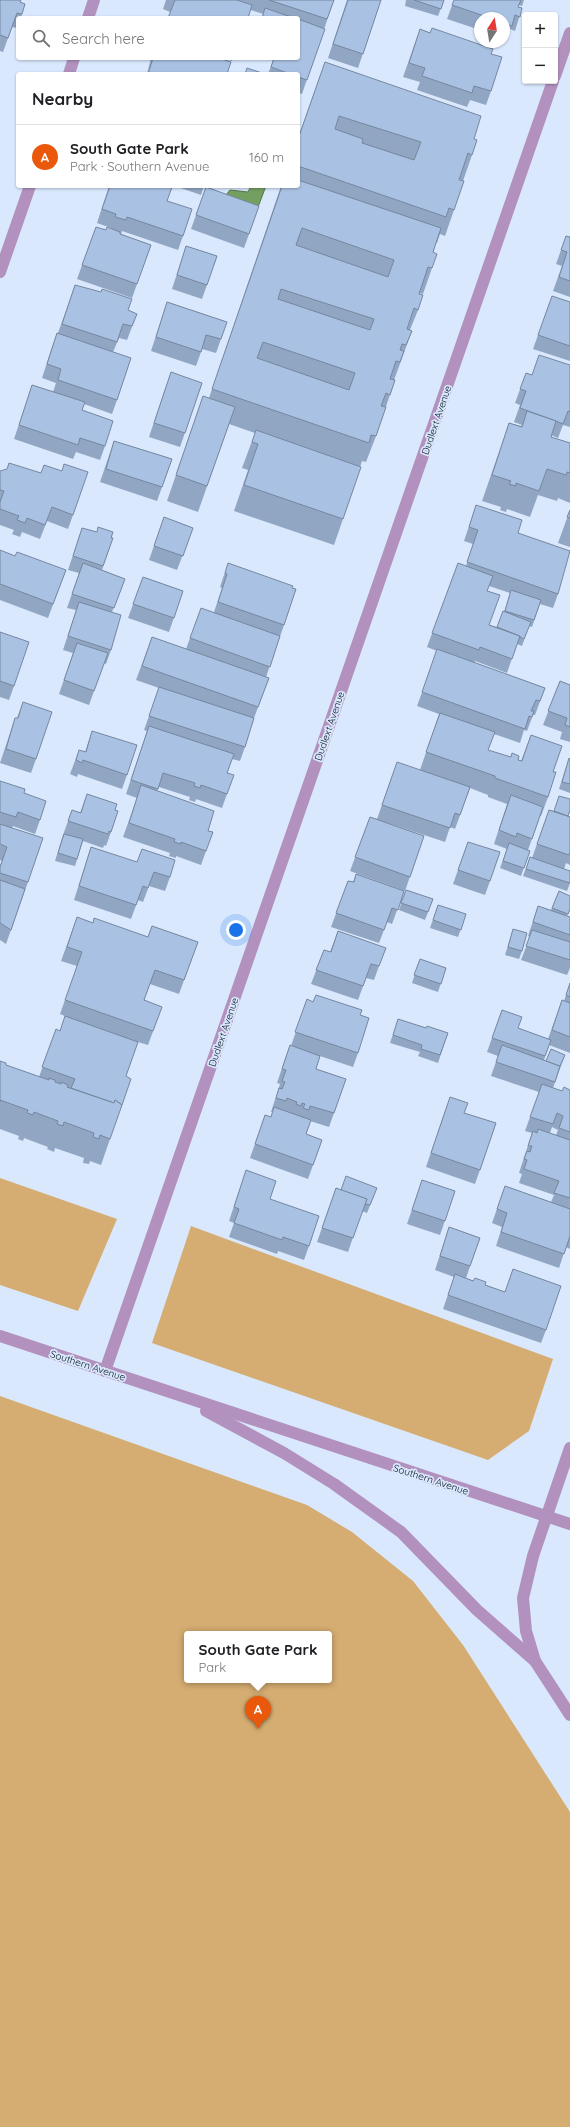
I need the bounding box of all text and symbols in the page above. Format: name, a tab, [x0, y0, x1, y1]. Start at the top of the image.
north arrow	[474, 12, 510, 48]
map controls	[522, 12, 558, 84]
button: +	[522, 12, 558, 48]
search box	[16, 16, 300, 60]
icon: search	[30, 27, 52, 49]
text: Search here	[62, 29, 145, 48]
button: −	[522, 48, 558, 84]
text: Nearby	[32, 88, 93, 109]
text: South Gate Park	[70, 139, 189, 158]
text: A	[41, 149, 49, 165]
text: 160 m	[249, 149, 284, 165]
text: Park · Southern Avenue	[70, 158, 209, 174]
street label: Dudlext Avenue	[419, 383, 455, 456]
street label: Dudlext Avenue	[312, 689, 348, 762]
your location	[226, 920, 246, 940]
street label: Dudlext Avenue	[206, 995, 242, 1068]
street label: Southern Avenue	[48, 1347, 128, 1384]
street label: Southern Avenue	[391, 1461, 471, 1498]
popup	[184, 1631, 332, 1683]
text: South Gate Park	[199, 1640, 317, 1659]
text: Park	[199, 1659, 226, 1675]
pin: A	[245, 1696, 271, 1729]

